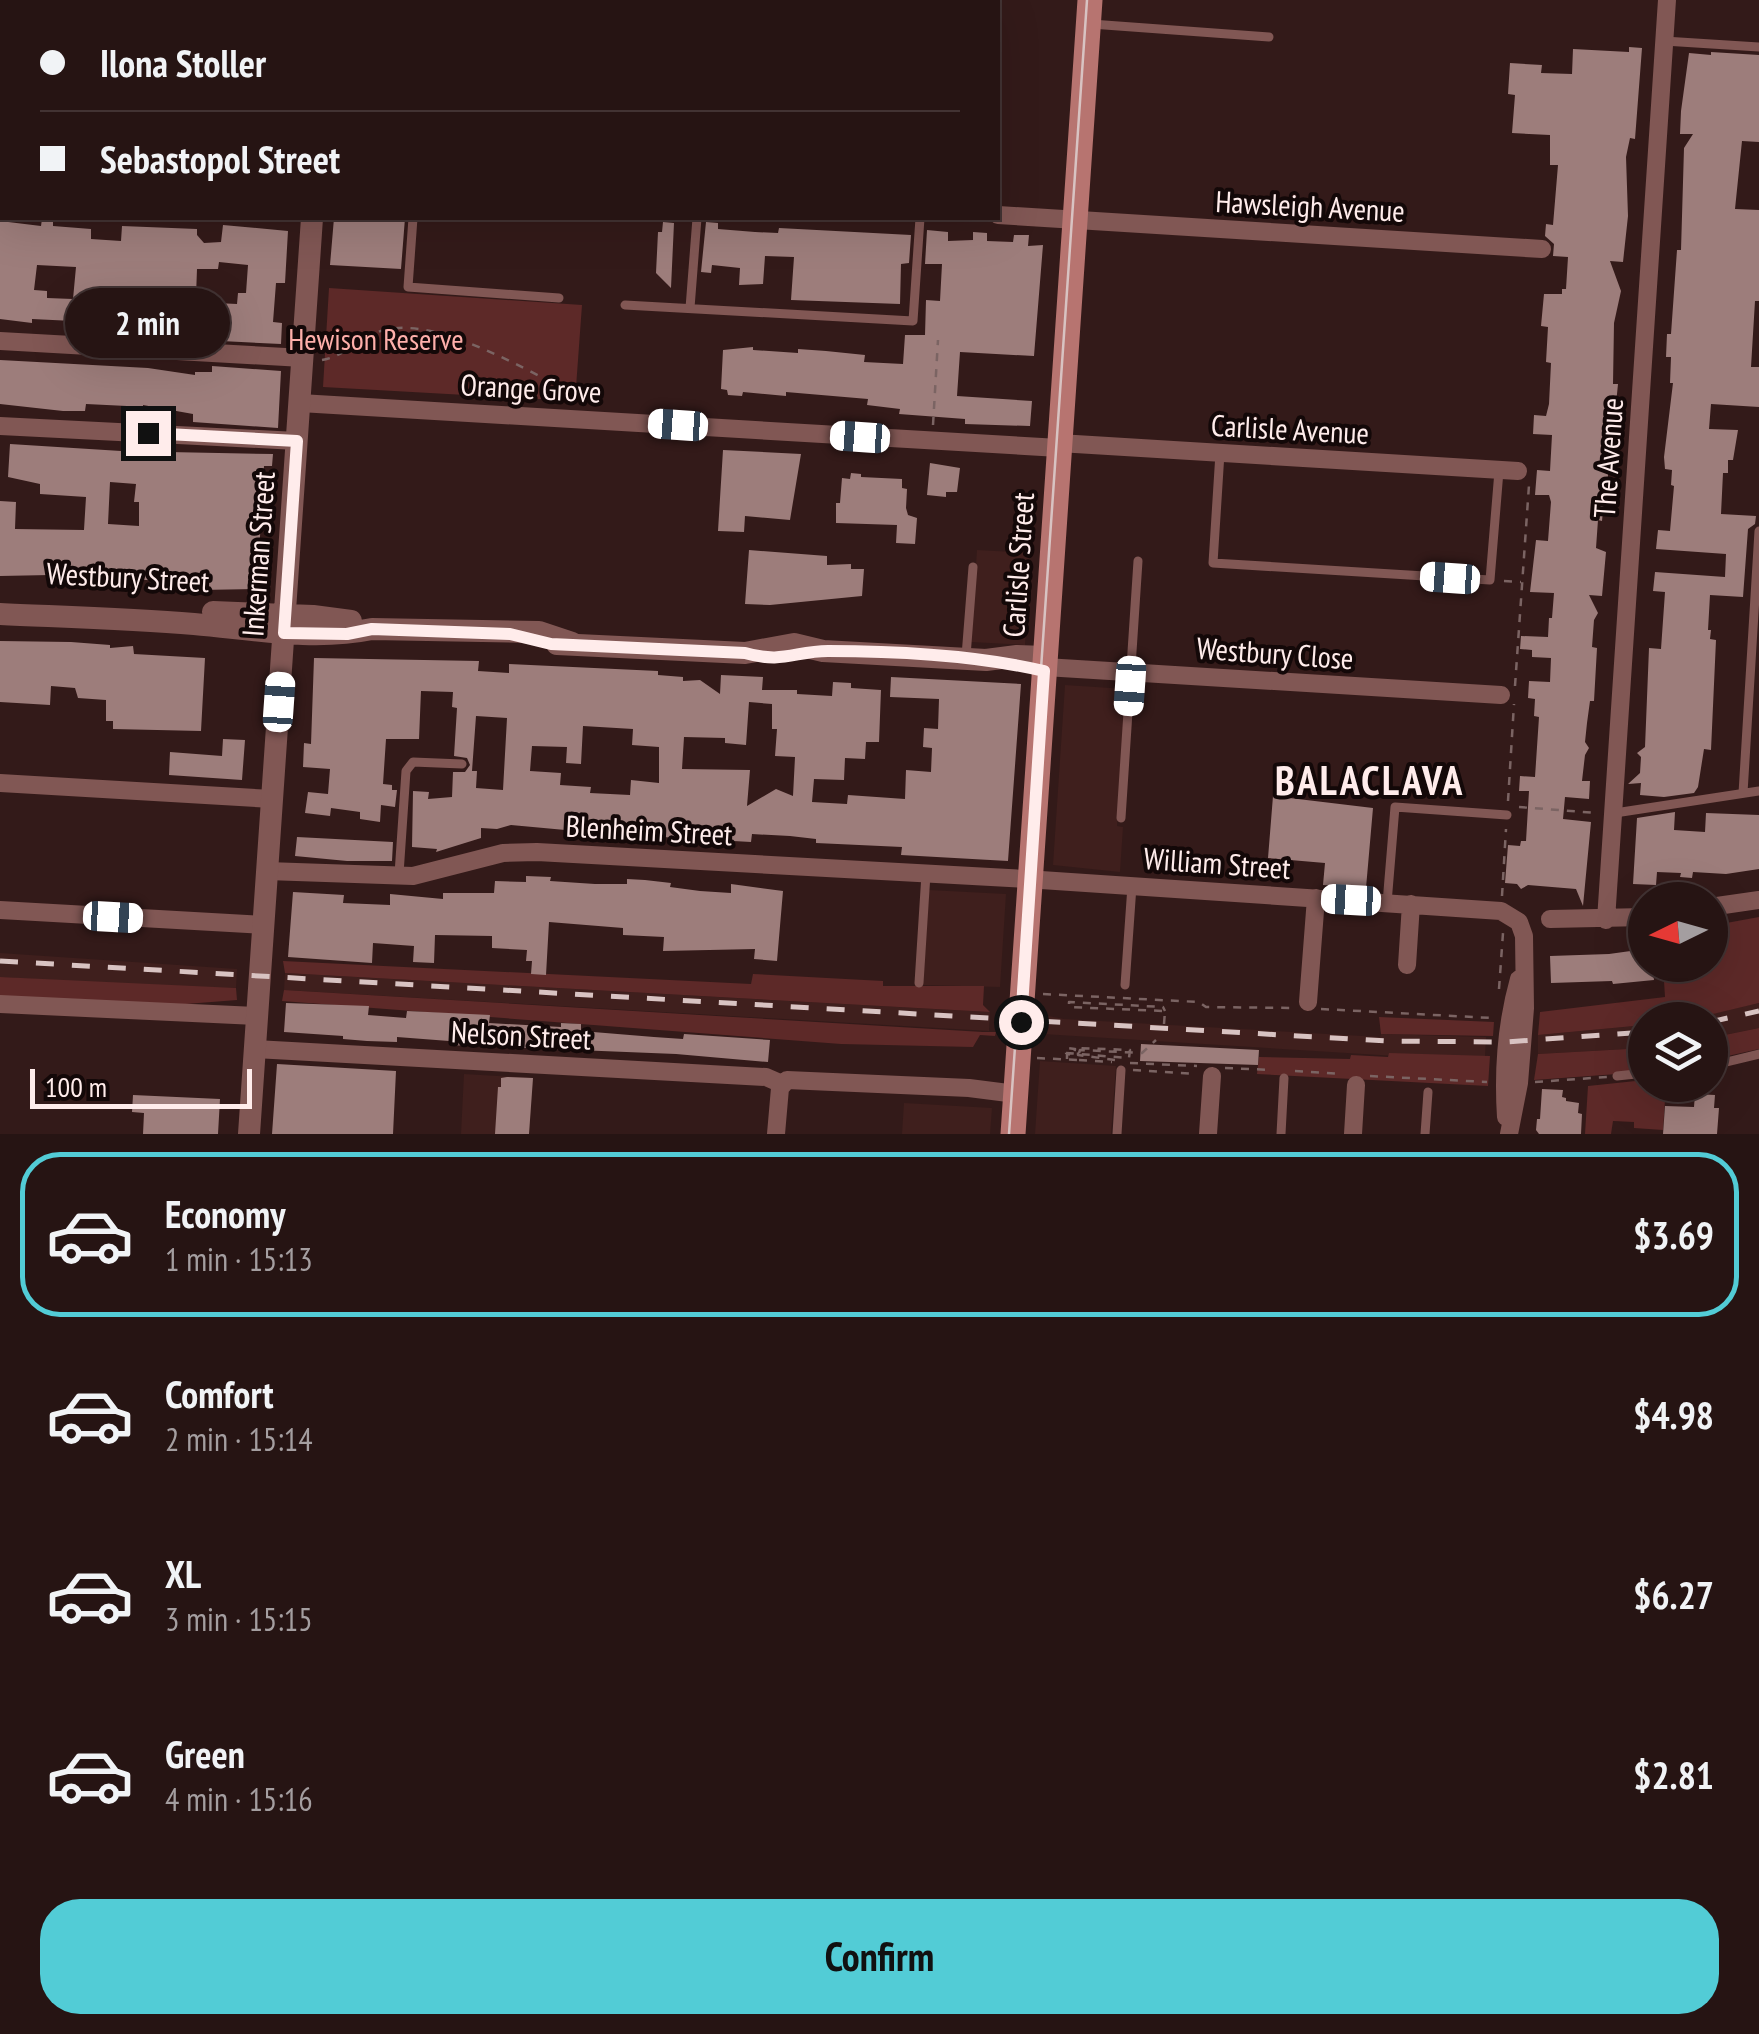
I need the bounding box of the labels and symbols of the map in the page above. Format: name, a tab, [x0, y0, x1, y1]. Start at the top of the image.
street label: Hawsleigh Avenue	[1214, 181, 1406, 230]
callout: 2 min	[66, 288, 230, 358]
park label: Hewison Reserve	[288, 319, 464, 358]
street label: Orange Grove	[460, 364, 603, 411]
street label: The Avenue	[1584, 396, 1631, 519]
street label: Carlisle Avenue	[1210, 405, 1370, 452]
car	[647, 408, 709, 442]
route end	[126, 411, 171, 456]
car	[829, 420, 891, 454]
street label: Inkerman Street	[232, 469, 283, 638]
street label: Carlisle Street	[993, 490, 1042, 639]
street label: Westbury Street	[46, 553, 211, 600]
car	[1419, 561, 1481, 595]
street label: Westbury Close	[1195, 628, 1355, 677]
car	[1113, 655, 1147, 717]
car	[262, 671, 296, 733]
district label: BALACLAVA	[1275, 754, 1465, 806]
street label: Blenheim Street	[565, 806, 734, 853]
street label: William Street	[1142, 838, 1293, 887]
north arrow	[1628, 882, 1728, 982]
car	[1320, 883, 1382, 917]
car	[82, 900, 144, 934]
route start	[999, 1000, 1044, 1045]
street label: Nelson Street	[450, 1011, 593, 1058]
scale bar	[30, 1064, 252, 1108]

